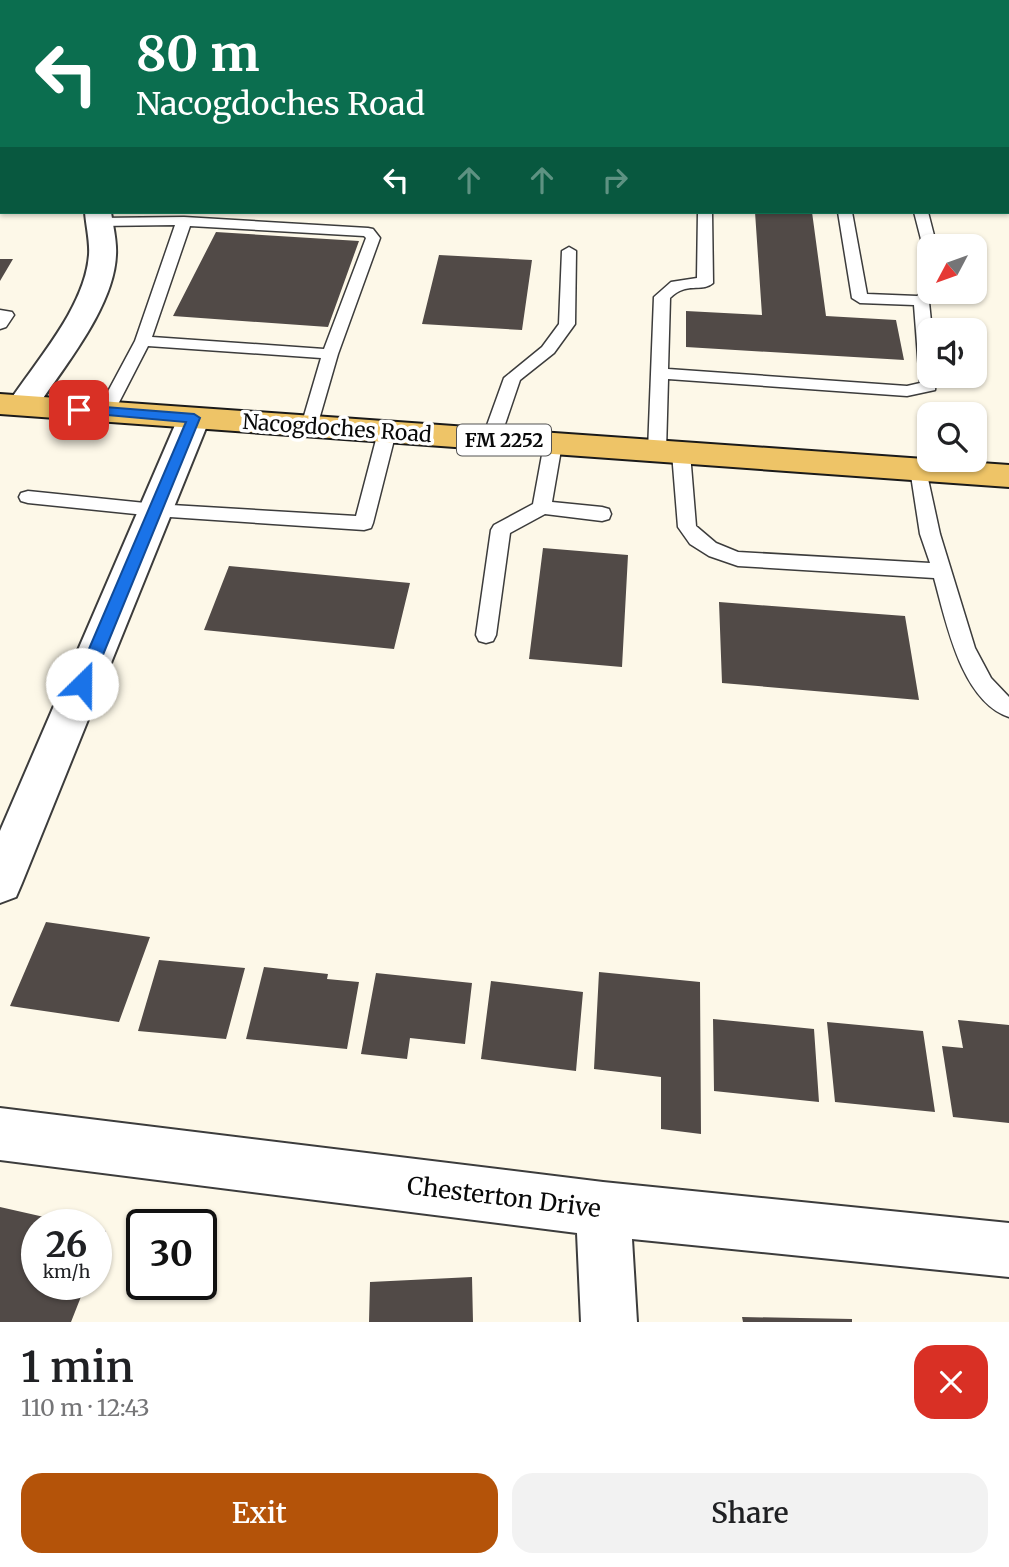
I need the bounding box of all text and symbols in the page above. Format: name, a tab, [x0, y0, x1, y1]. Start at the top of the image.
text: 80 m	[136, 23, 259, 84]
icon: left	[21, 28, 112, 119]
text: Nacogdoches Road	[136, 84, 425, 124]
icon: left	[377, 161, 415, 199]
icon: ahead	[450, 161, 488, 199]
icon: ahead	[523, 161, 561, 199]
icon: right	[596, 161, 634, 199]
north arrow	[917, 234, 987, 304]
map controls	[917, 234, 987, 472]
button: sound	[917, 318, 987, 388]
pin	[49, 380, 109, 440]
icon: arrive	[60, 391, 98, 429]
button: search	[917, 402, 987, 472]
street label: Nacogdoches Road	[241, 408, 433, 448]
road number: FM 2252	[457, 424, 551, 456]
position arrow	[45, 647, 119, 721]
street label: Chesterton Drive	[405, 1170, 603, 1224]
speed limit sign: 30	[126, 1209, 217, 1300]
text: 26	[46, 1223, 87, 1267]
text: km/h	[43, 1260, 90, 1283]
text: 1 min	[21, 1341, 134, 1393]
button: close	[914, 1345, 988, 1419]
text: 110 m · 12:43	[21, 1393, 150, 1422]
button: Exit	[21, 1473, 498, 1553]
button: Share	[512, 1473, 988, 1553]

